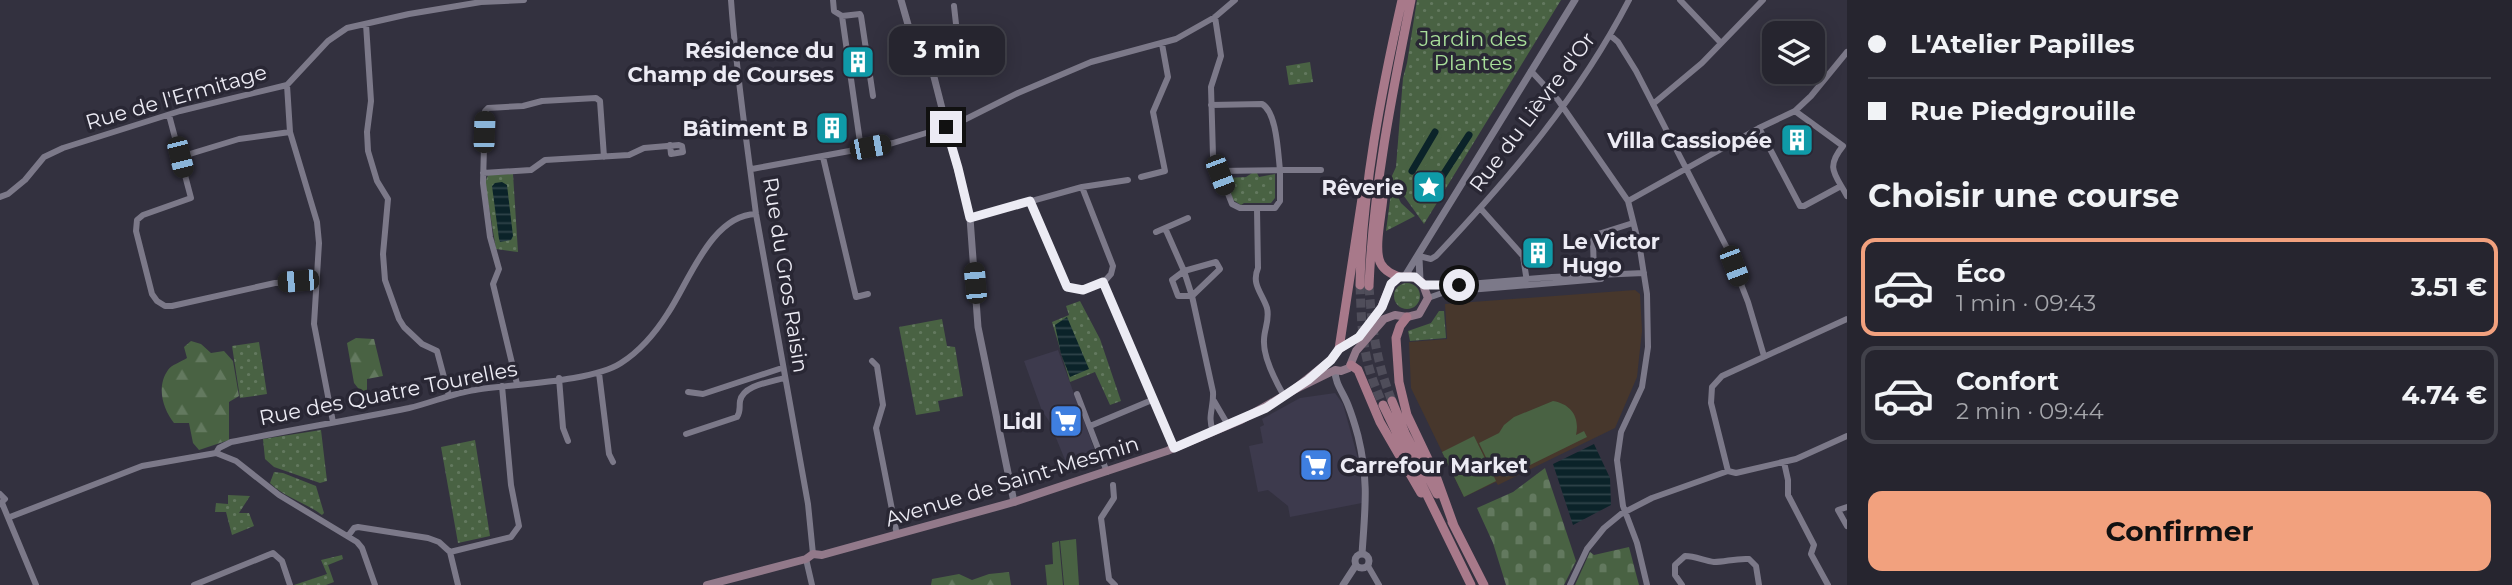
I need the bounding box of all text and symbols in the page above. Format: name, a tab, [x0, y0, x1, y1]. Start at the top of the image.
map controls	[1762, 21, 1825, 84]
button: layers	[1762, 21, 1825, 84]
callout: 3 min	[888, 25, 1004, 74]
park label: Jardin des Plantes	[1418, 26, 1527, 75]
street label: Rue du Lièvre d'Or	[1464, 27, 1600, 197]
text: L'Atelier Papilles	[1910, 28, 2135, 60]
text: 3 min	[913, 36, 981, 64]
place label: Résidence du Champ de Courses	[628, 38, 834, 87]
building icon: Résidence du Champ de Courses	[839, 43, 877, 81]
street label: Rue de l'Ermitage	[82, 59, 270, 135]
text: Rue Piedgrouille	[1910, 95, 2136, 127]
building icon: Bâtiment B	[813, 109, 851, 147]
car	[473, 111, 496, 153]
route end	[930, 111, 962, 143]
place label: Bâtiment B	[683, 116, 808, 141]
building icon: Villa Cassiopée	[1778, 121, 1816, 159]
place label: Villa Cassiopée	[1606, 128, 1772, 153]
car	[848, 133, 893, 161]
car	[165, 134, 196, 180]
car	[1203, 152, 1238, 198]
place icon: Rêverie	[1410, 168, 1448, 206]
street label: Rue du Gros Raisin	[758, 175, 814, 375]
place label: Rêverie	[1321, 175, 1404, 200]
text: Choisir une course	[1868, 176, 2180, 215]
place label: Le Victor Hugo	[1562, 229, 1660, 278]
building icon: Le Victor Hugo	[1519, 234, 1557, 272]
car	[1717, 243, 1752, 289]
icon: car	[1872, 256, 1935, 319]
text: Éco	[1956, 257, 2006, 289]
car	[963, 261, 988, 305]
car	[277, 269, 320, 293]
route start	[1443, 269, 1475, 301]
text: 3.51 €	[2411, 271, 2487, 303]
text: 1 min · 09:43	[1956, 289, 2096, 317]
street label: Rue des Quatre Tourelles	[257, 356, 519, 430]
icon: car	[1872, 364, 1935, 427]
text: Confort	[1956, 365, 2059, 397]
text: 4.74 €	[2401, 379, 2487, 411]
text: 2 min · 09:44	[1956, 397, 2104, 425]
supermarket icon: Lidl	[1047, 402, 1085, 440]
place label: Lidl	[1002, 409, 1042, 434]
street label: Avenue de Saint-Mesmin	[882, 430, 1142, 532]
supermarket icon: Carrefour Market	[1297, 446, 1335, 484]
place label: Carrefour Market	[1340, 453, 1528, 478]
button: Confirmer	[1868, 491, 2491, 571]

